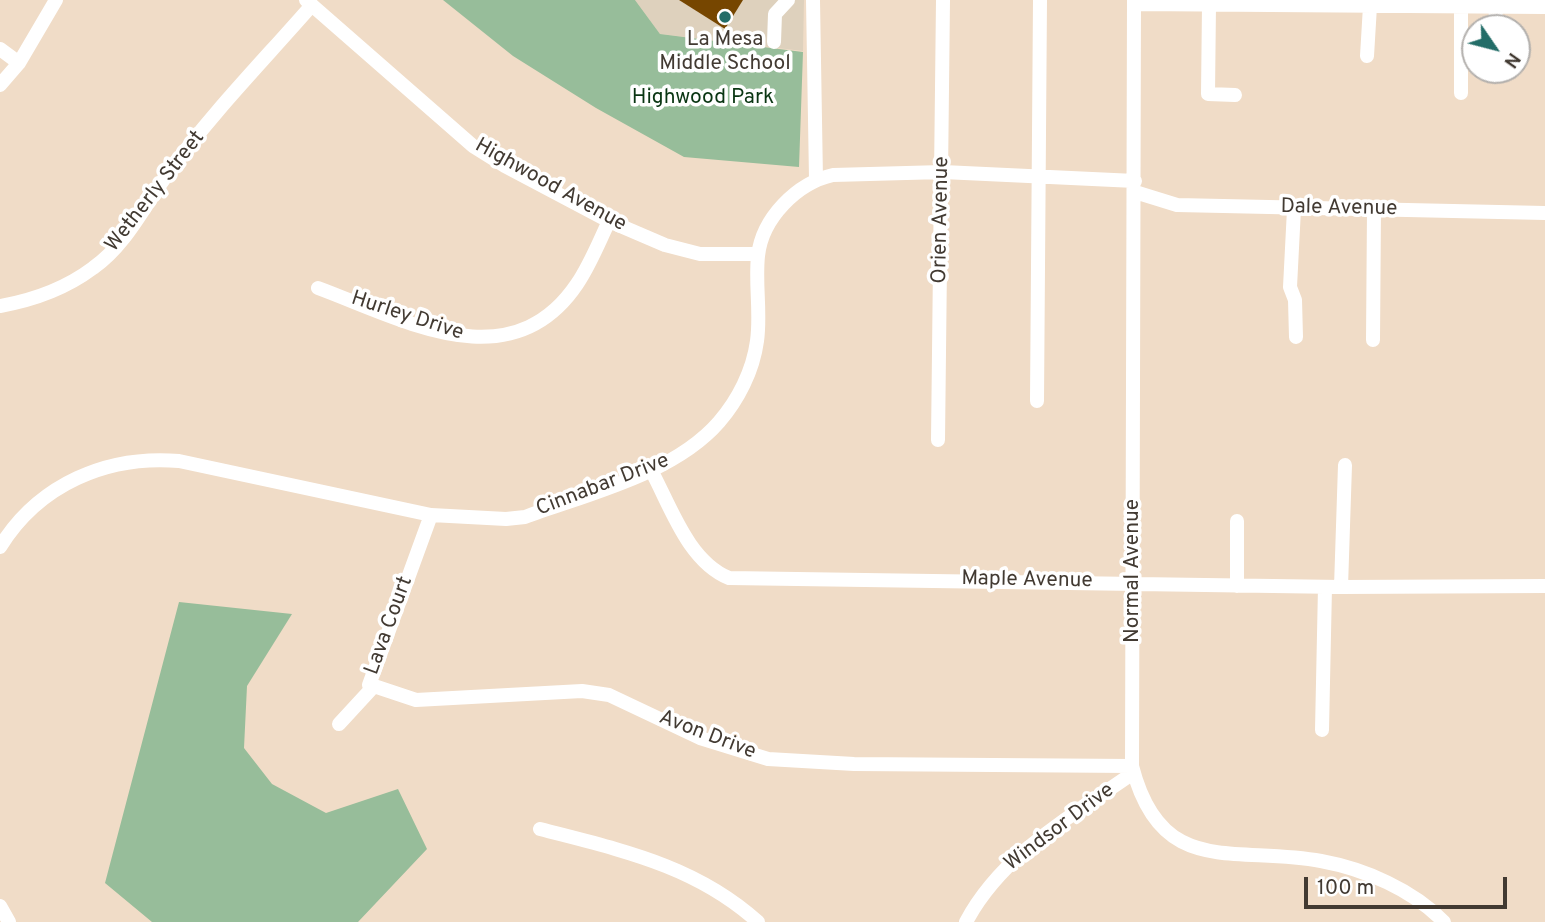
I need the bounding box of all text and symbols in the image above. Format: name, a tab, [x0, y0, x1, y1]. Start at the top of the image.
marker: La Mesa Middle School	[717, 9, 733, 25]
north arrow	[1461, 14, 1531, 84]
place label: La Mesa Middle School	[659, 28, 791, 78]
text: N	[1498, 47, 1525, 72]
park label: Highwood Park	[632, 86, 774, 112]
street label: Wetherly Street	[101, 126, 211, 258]
street label: Highwood Avenue	[470, 134, 630, 238]
street label: Orien Avenue	[928, 156, 956, 284]
street label: Dale Avenue	[1280, 195, 1398, 223]
street label: Hurley Drive	[348, 287, 466, 347]
street label: Cinnabar Drive	[533, 449, 673, 523]
street label: Normal Avenue	[1121, 499, 1147, 643]
street label: Maple Avenue	[961, 567, 1093, 595]
street label: Lava Court	[361, 573, 419, 679]
street label: Avon Drive	[655, 706, 759, 766]
street label: Windsor Drive	[1000, 779, 1120, 877]
scale bar	[1307, 862, 1510, 906]
text: 100 m	[1317, 875, 1374, 902]

